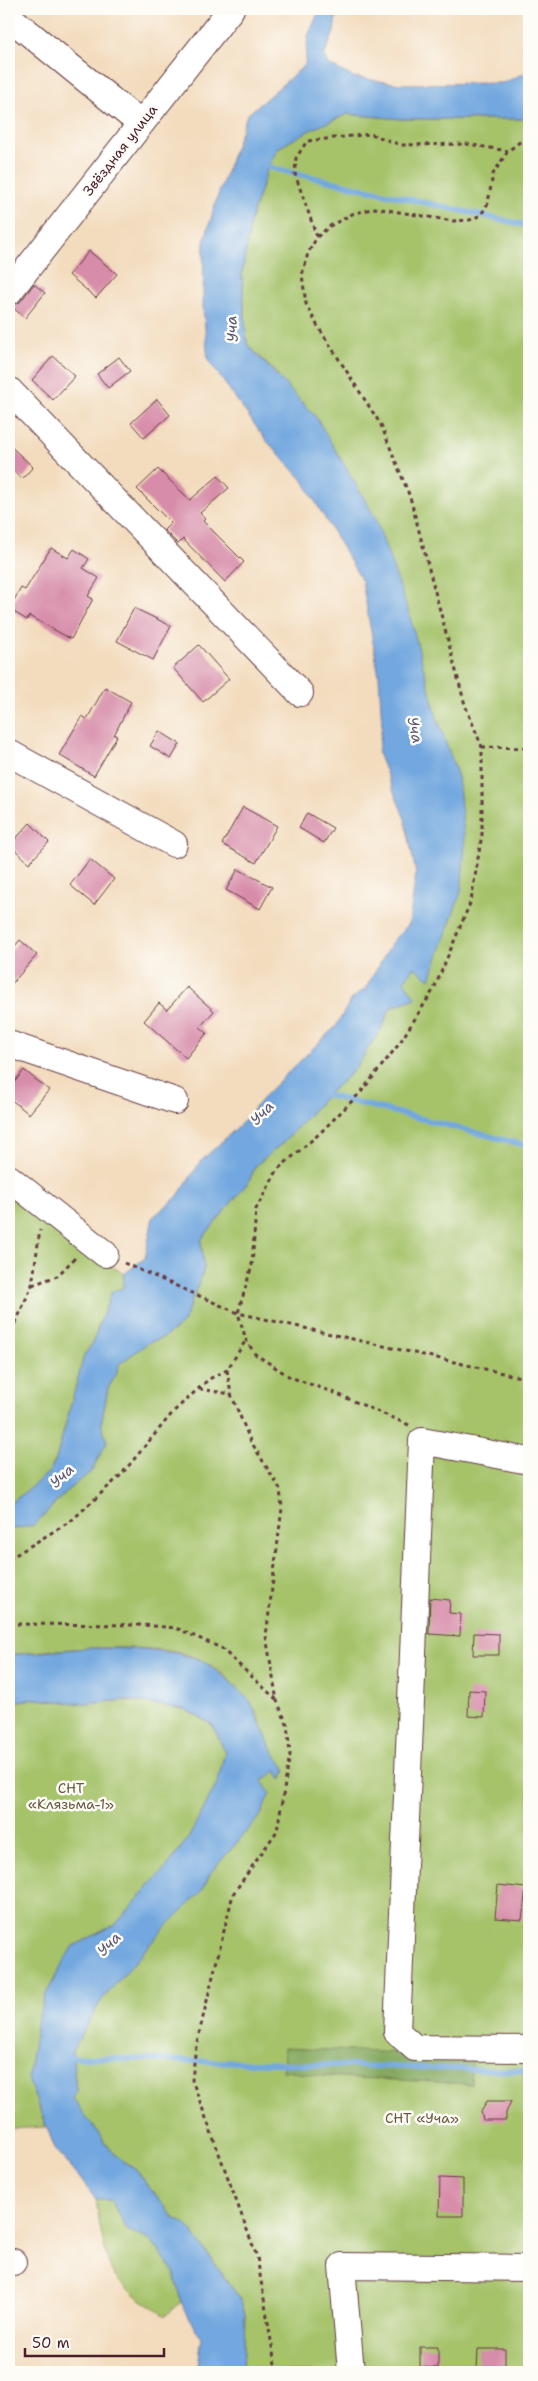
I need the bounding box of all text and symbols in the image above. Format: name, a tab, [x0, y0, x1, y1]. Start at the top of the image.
street label: Звёздная улица	[79, 101, 161, 199]
water label: Уча	[221, 315, 243, 343]
water label: Уча	[402, 715, 428, 745]
water label: Уча	[246, 1097, 278, 1129]
water label: Уча	[46, 1460, 78, 1492]
park label: СНТ «Клязьма-1»	[28, 1779, 114, 1813]
water label: Уча	[93, 1928, 125, 1960]
park label: СНТ «Уча»	[385, 2109, 459, 2127]
scale bar	[25, 2326, 164, 2358]
text: 50 m	[32, 2333, 70, 2353]

